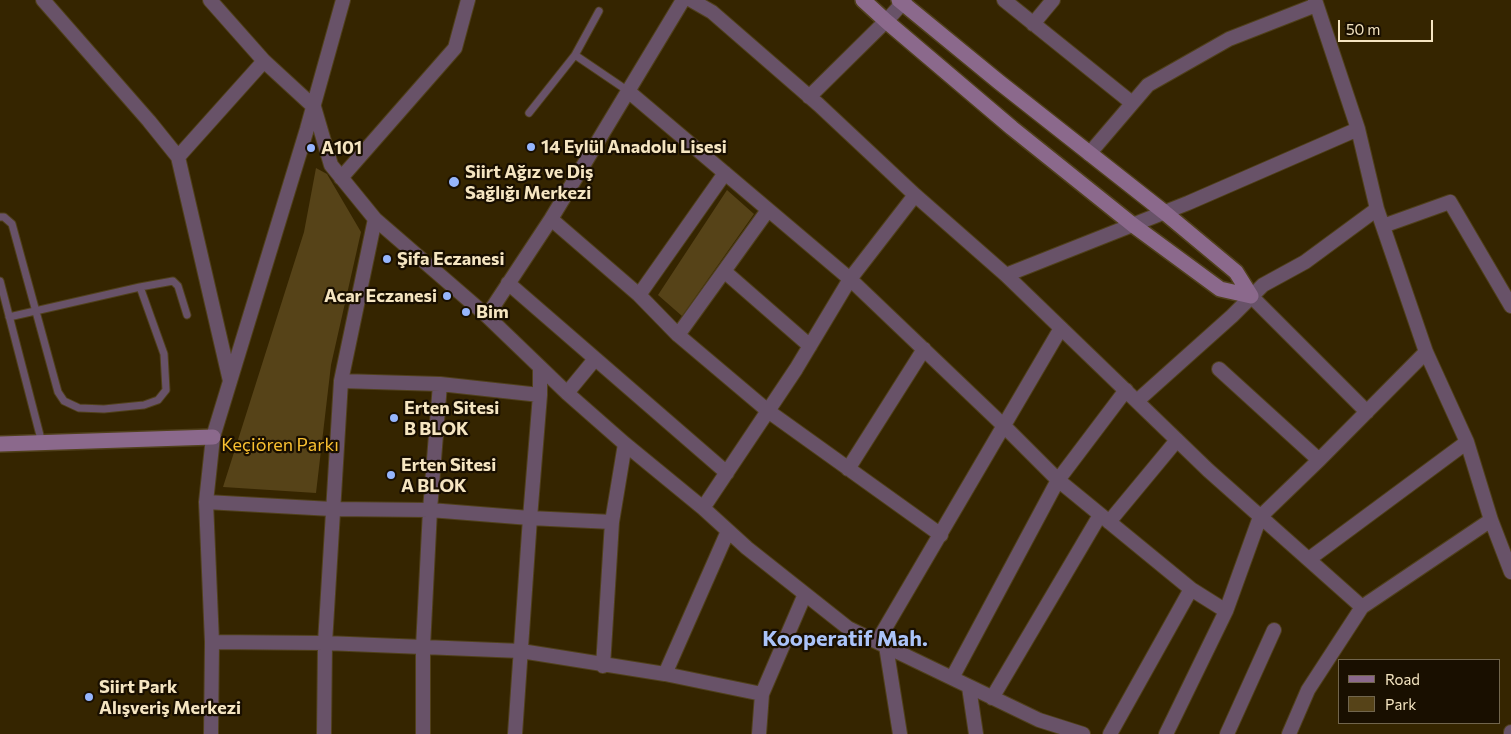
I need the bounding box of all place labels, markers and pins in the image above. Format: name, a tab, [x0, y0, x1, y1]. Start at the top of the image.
place label: 14 Eylül Anadolu Lisesi	[541, 136, 727, 158]
place label: A101	[321, 137, 362, 159]
marker: 14 Eylül Anadolu Lisesi	[525, 141, 537, 153]
marker: A101	[305, 142, 317, 154]
place label: Siirt Ağız ve Diş Sağlığı Merkezi	[465, 161, 593, 203]
marker: Siirt Ağız ve Diş Sağlığı Merkezi	[447, 175, 461, 189]
place label: Şifa Eczanesi	[397, 248, 504, 270]
marker: Şifa Eczanesi	[381, 253, 393, 265]
place label: Acar Eczanesi	[324, 285, 437, 307]
marker: Acar Eczanesi	[441, 290, 453, 302]
place label: Bim	[476, 301, 509, 323]
marker: Bim	[460, 306, 472, 318]
place label: Erten Sitesi B BLOK	[404, 397, 499, 439]
marker: Erten Sitesi B BLOK	[388, 412, 400, 424]
place label: Erten Sitesi A BLOK	[401, 454, 496, 496]
marker: Erten Sitesi A BLOK	[385, 469, 397, 481]
place label: Siirt Park Alışveriş Merkezi	[99, 676, 241, 719]
marker: Siirt Park Alışveriş Merkezi	[83, 691, 95, 703]

